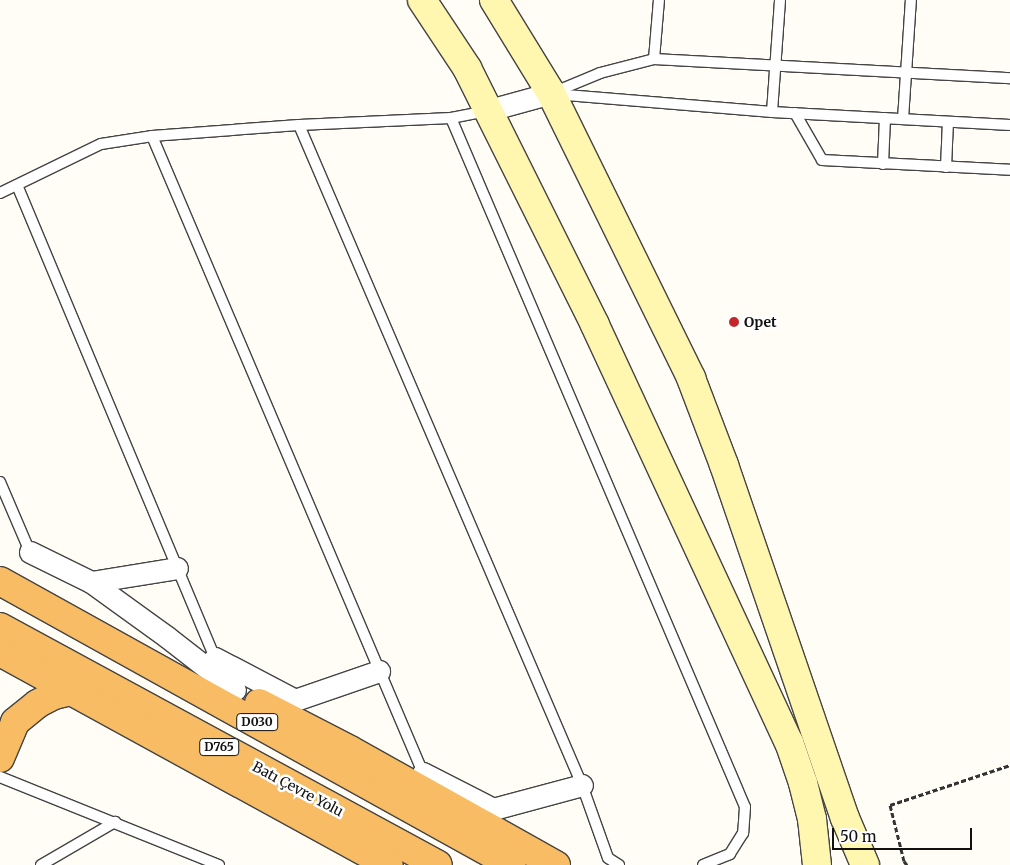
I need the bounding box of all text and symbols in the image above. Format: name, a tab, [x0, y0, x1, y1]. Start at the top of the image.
place label: Opet	[744, 314, 777, 330]
marker: Opet	[728, 316, 740, 328]
road number: D030	[236, 712, 278, 732]
road number: D765	[199, 738, 239, 756]
street label: Batı Çevre Yolu	[250, 758, 346, 820]
scale bar	[835, 818, 975, 850]
text: 50 m	[840, 827, 877, 846]

